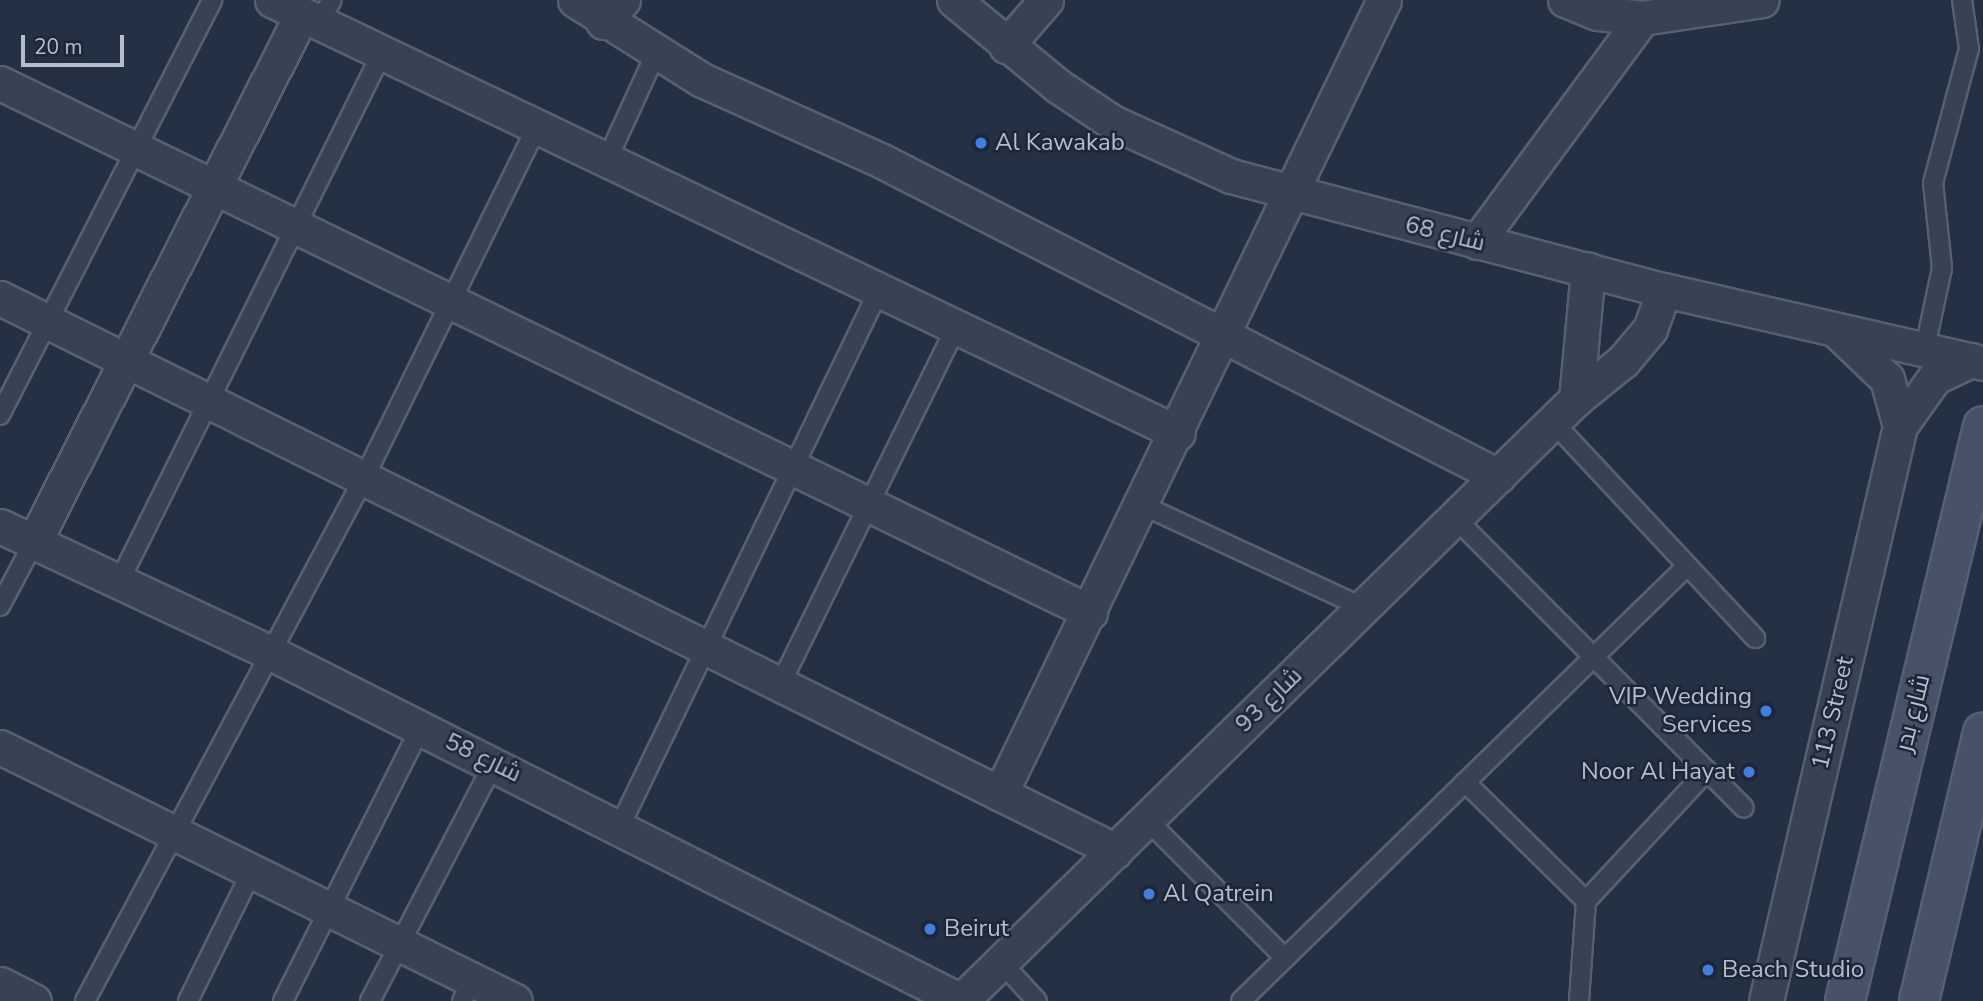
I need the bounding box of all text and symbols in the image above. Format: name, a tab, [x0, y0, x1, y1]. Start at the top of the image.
scale bar	[24, 21, 128, 65]
text: 20 m	[34, 33, 83, 61]
place label: Al Kawakab	[995, 129, 1125, 157]
marker: Al Kawakab	[973, 135, 989, 151]
street label: شارع 68	[1402, 210, 1488, 258]
street label: 113 Street	[1806, 654, 1860, 772]
street label: شارع 93	[1230, 661, 1308, 739]
street label: شارع بدر	[1890, 672, 1936, 754]
place label: VIP Wedding Services	[1609, 683, 1752, 739]
marker: VIP Wedding Services	[1758, 703, 1774, 719]
street label: شارع 58	[440, 727, 526, 789]
place label: Noor Al Hayat	[1581, 758, 1735, 786]
marker: Noor Al Hayat	[1741, 764, 1757, 780]
place label: Al Qatrein	[1163, 880, 1274, 908]
marker: Al Qatrein	[1141, 886, 1157, 902]
place label: Beirut	[944, 915, 1009, 943]
marker: Beirut	[922, 921, 938, 937]
place label: Beach Studio	[1722, 956, 1864, 984]
marker: Beach Studio	[1700, 962, 1716, 978]

